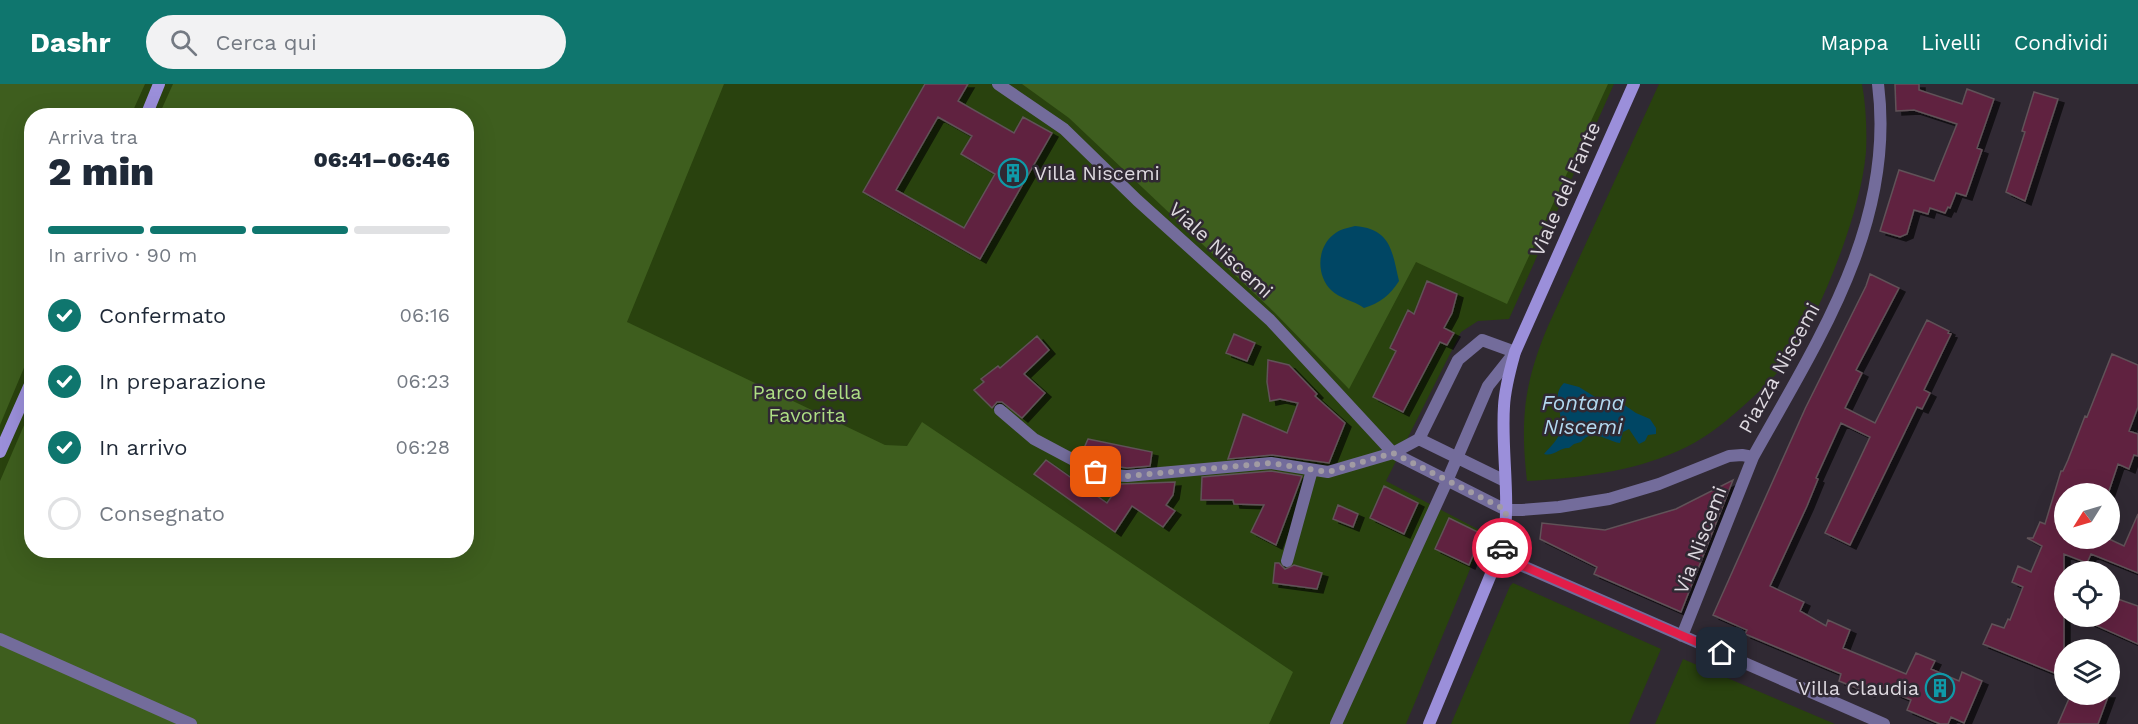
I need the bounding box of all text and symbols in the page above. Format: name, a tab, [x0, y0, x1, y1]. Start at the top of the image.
search box	[146, 15, 566, 69]
text: Dashr	[30, 26, 110, 59]
icon: search	[167, 26, 200, 59]
text: Cerca qui	[215, 30, 317, 55]
text: Mappa	[1820, 30, 1888, 55]
text: Livelli	[1921, 30, 1981, 55]
text: Condividi	[2014, 30, 2108, 55]
street label: Viale del Fante	[1525, 118, 1605, 260]
text: Arriva tra	[48, 125, 138, 149]
text: 06:41–06:46	[313, 147, 450, 172]
text: 2 min	[48, 149, 154, 194]
building icon: Villa Niscemi	[997, 157, 1029, 189]
place label: Villa Niscemi	[1034, 161, 1160, 185]
street label: Viale Niscemi	[1164, 197, 1278, 303]
text: In arrivo · 90 m	[48, 243, 197, 267]
icon: check	[48, 299, 81, 332]
street label: Piazza Niscemi	[1733, 299, 1825, 437]
text: Confermato	[99, 303, 226, 328]
text: 06:16	[400, 303, 450, 327]
icon: check	[48, 365, 81, 398]
text: In preparazione	[99, 369, 266, 394]
text: 06:23	[396, 369, 450, 393]
park label: Parco della Favorita	[752, 380, 862, 427]
water label: Fontana Niscemi	[1542, 390, 1625, 439]
icon: check	[48, 431, 81, 464]
text: In arrivo	[99, 435, 187, 460]
text: 06:28	[396, 435, 450, 459]
pin	[1070, 446, 1121, 497]
icon: bag	[1079, 455, 1112, 488]
street label: Via Niscemi	[1668, 483, 1732, 597]
north arrow	[2054, 483, 2120, 549]
map controls	[2054, 483, 2120, 705]
text: Consegnato	[99, 501, 225, 526]
courier	[1472, 518, 1532, 578]
icon: car	[1486, 532, 1519, 565]
button: locate	[2054, 561, 2120, 627]
pin	[1696, 627, 1747, 678]
icon: home	[1705, 636, 1738, 669]
button: layers	[2054, 639, 2120, 705]
building icon: Villa Claudia	[1924, 672, 1956, 704]
place label: Villa Claudia	[1798, 676, 1919, 700]

